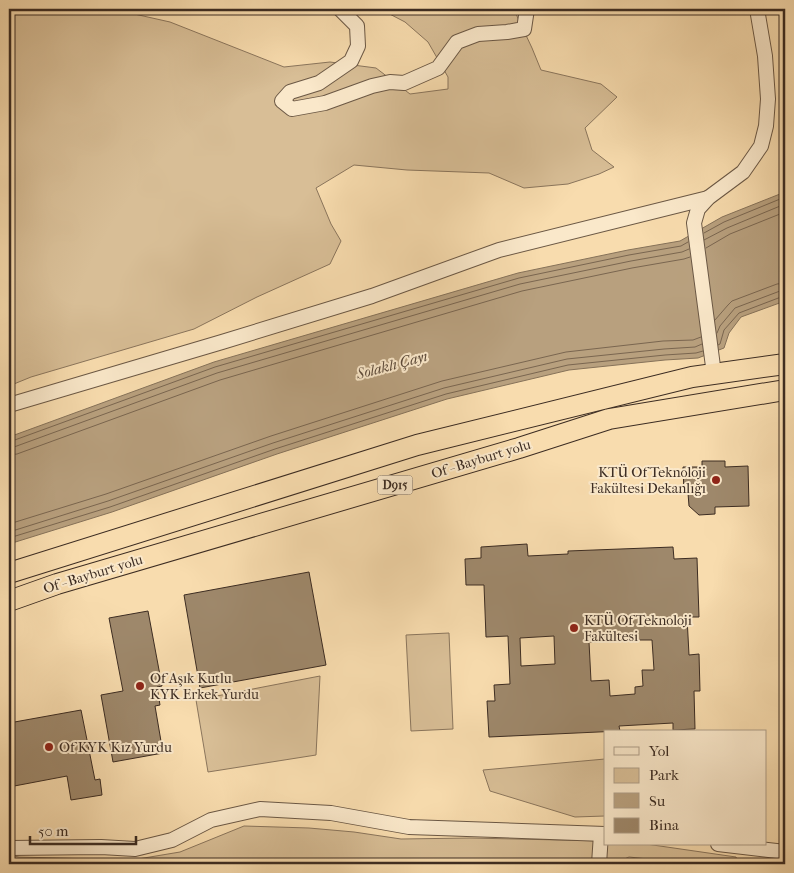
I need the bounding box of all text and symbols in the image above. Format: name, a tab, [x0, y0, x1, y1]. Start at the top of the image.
water label: Solaklı Çayı	[354, 347, 430, 383]
street label: Of - Bayburt yolu	[429, 436, 533, 482]
place label: KTÜ Of Teknoloji Fakültesi Dekanlığı	[590, 464, 706, 497]
marker: KTÜ Of Teknoloji Fakültesi Dekanlığı	[710, 474, 722, 486]
road number: D915	[378, 476, 412, 494]
street label: Of - Bayburt yolu	[41, 551, 145, 597]
place label: KTÜ Of Teknoloji Fakültesi	[584, 612, 692, 645]
marker: KTÜ Of Teknoloji Fakültesi	[568, 622, 580, 634]
place label: Of Aşık Kutlu KYK Erkek Yurdu	[150, 670, 259, 703]
marker: Of Aşık Kutlu KYK Erkek Yurdu	[134, 680, 146, 692]
legend	[604, 730, 766, 846]
place label: Of KYK Kız Yurdu	[59, 739, 172, 756]
marker: Of KYK Kız Yurdu	[43, 741, 55, 753]
text: Yol	[648, 742, 669, 760]
text: Park	[649, 766, 679, 784]
text: Su	[649, 792, 666, 810]
scale bar	[30, 813, 136, 845]
text: Bina	[649, 816, 680, 834]
text: 50 m	[38, 822, 69, 840]

